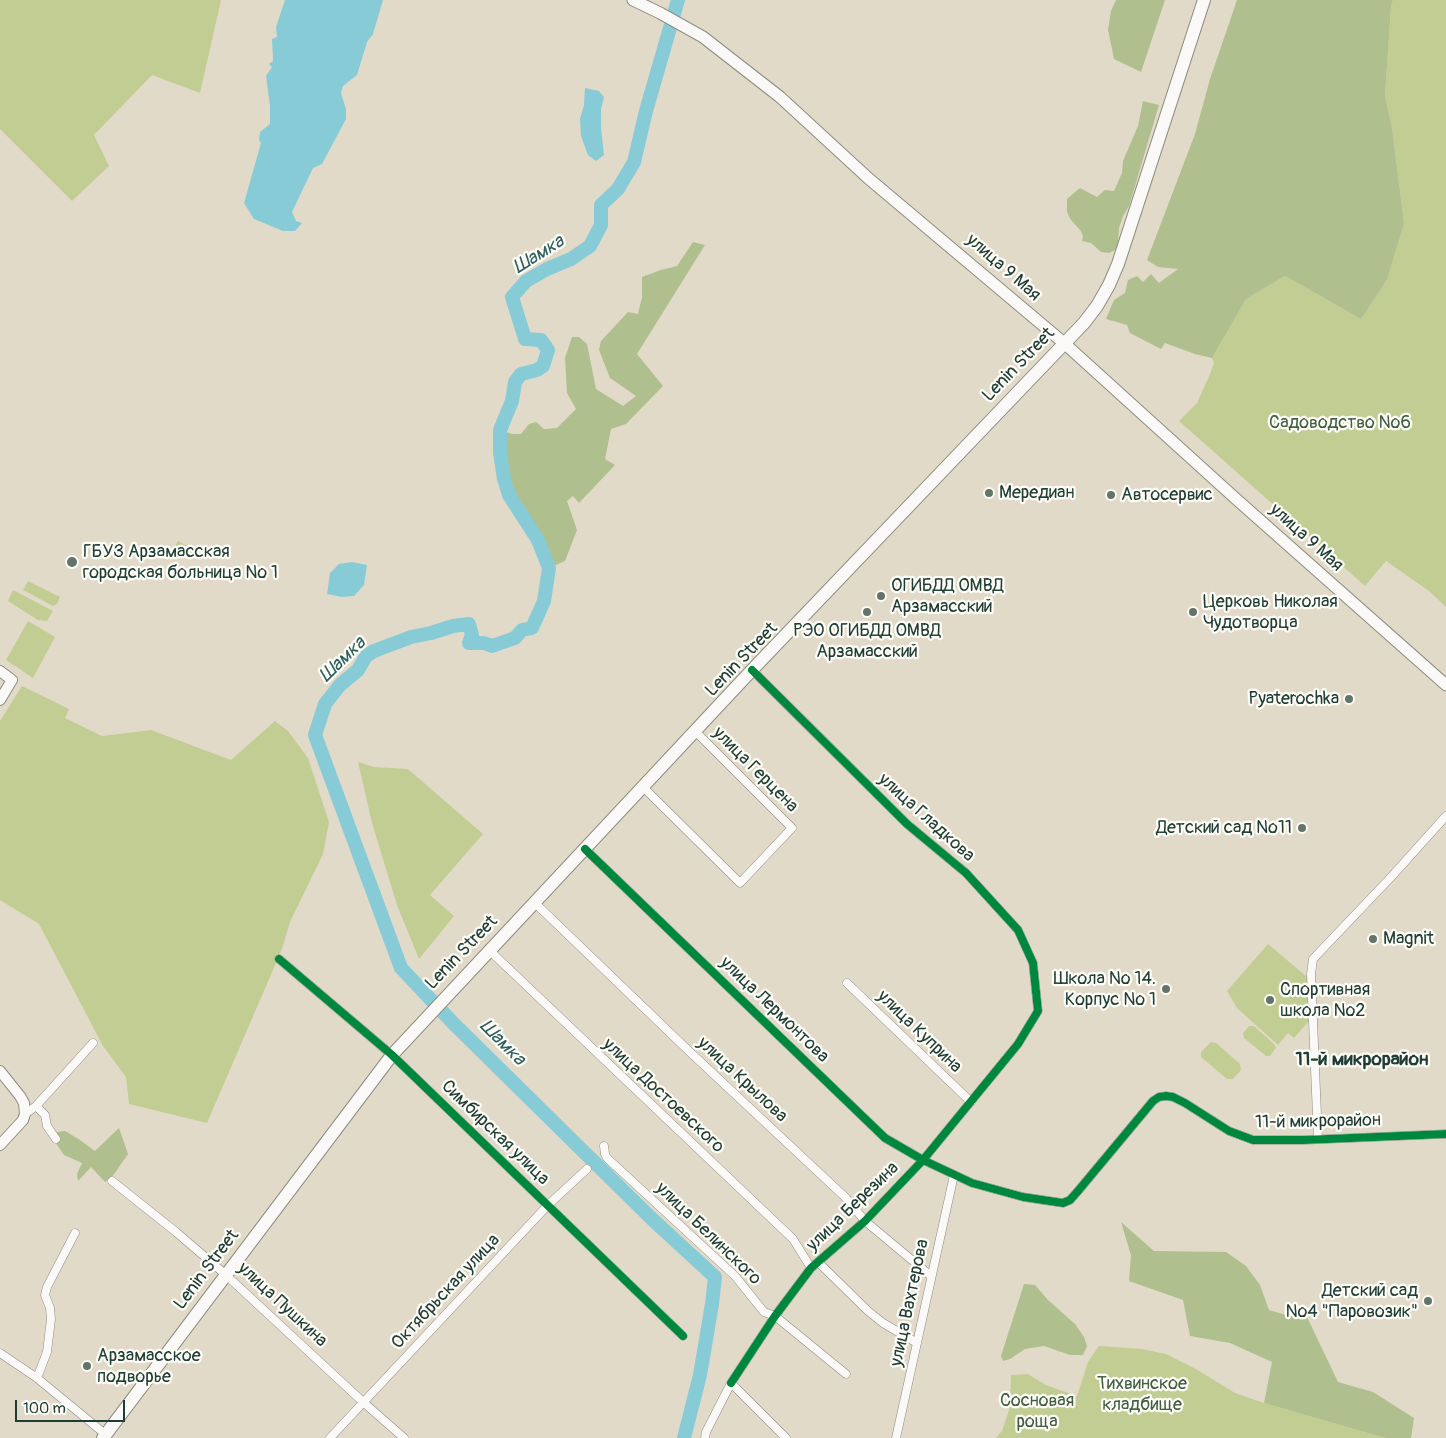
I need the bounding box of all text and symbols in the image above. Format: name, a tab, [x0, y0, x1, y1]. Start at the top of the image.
street label: улица 9 Мая	[961, 230, 1045, 306]
water label: Шамка	[509, 231, 569, 279]
street label: Lenin Street	[978, 323, 1060, 407]
park label: Садоводство №6	[1269, 412, 1411, 434]
place label: Мередиан	[999, 482, 1074, 504]
place label: Автосервис	[1121, 484, 1213, 506]
marker: Мередиан	[983, 487, 995, 499]
marker: Автосервис	[1105, 489, 1117, 501]
street label: улица 9 Мая	[1265, 499, 1347, 577]
place label: ГБУЗ Арзамасская городская больница № 1	[83, 541, 278, 584]
marker: ГБУЗ Арзамасская городская больница № 1	[65, 555, 79, 569]
place label: ОГИБДД ОМВД Арзамасский	[891, 575, 1004, 618]
marker: ОГИБДД ОМВД Арзамасский	[875, 590, 887, 602]
place label: Церковь Николая Чудотворца	[1203, 591, 1338, 634]
marker: РЭО ОГИБДД ОМВД Арзамасский	[861, 606, 873, 618]
marker: Церковь Николая Чудотворца	[1187, 606, 1199, 618]
street label: Lenin Street	[701, 618, 783, 702]
place label: РЭО ОГИБДД ОМВД Арзамасский	[793, 620, 941, 662]
water label: Шамка	[315, 633, 371, 687]
place label: Pyaterochka	[1248, 688, 1339, 710]
marker: Pyaterochka	[1343, 693, 1355, 705]
street label: улица Герцена	[708, 723, 802, 817]
street label: улица Гладкова	[873, 769, 979, 867]
place label: Детский сад №11	[1156, 817, 1292, 839]
marker: Детский сад №11	[1296, 822, 1308, 834]
street label: Lenin Street	[421, 911, 503, 995]
place label: Magnit	[1383, 928, 1434, 950]
marker: Magnit	[1367, 933, 1379, 945]
street label: улица Лермонтова	[715, 952, 833, 1068]
place label: Школа № 14. Корпус № 1	[1053, 968, 1156, 1011]
place label: Спортивная школа №2	[1280, 979, 1370, 1022]
marker: Школа № 14. Корпус № 1	[1160, 983, 1172, 995]
street label: улица Куприна	[872, 986, 966, 1078]
marker: Спортивная школа №2	[1264, 994, 1276, 1006]
water label: Шамка	[474, 1015, 530, 1071]
street label: улица Крылова	[692, 1033, 792, 1127]
street label: улица Достоевского	[598, 1034, 728, 1158]
district label: 11-й микрорайон	[1296, 1049, 1428, 1071]
street label: Симбирская улица	[436, 1076, 554, 1190]
street label: 11-й микрорайон	[1255, 1110, 1381, 1134]
street label: улица Березина	[802, 1158, 904, 1256]
street label: улица Белинского	[651, 1178, 765, 1290]
street label: Lenin Street	[170, 1226, 244, 1314]
street label: Октябрьская улица	[387, 1230, 505, 1354]
street label: улица Вахтерова	[886, 1237, 934, 1369]
street label: улица Пушкина	[233, 1258, 331, 1352]
place label: Детский сад №4 "Паровозик"	[1285, 1280, 1418, 1322]
marker: Детский сад №4 "Паровозик"	[1422, 1295, 1434, 1307]
place label: Арзамасское подворье	[97, 1345, 201, 1388]
marker: Арзамасское подворье	[81, 1360, 93, 1372]
park label: Тихвинское кладбище	[1097, 1373, 1187, 1416]
scale bar	[18, 1390, 128, 1422]
park label: Сосновая роща	[1000, 1390, 1074, 1432]
text: 100 m	[23, 1399, 66, 1418]

